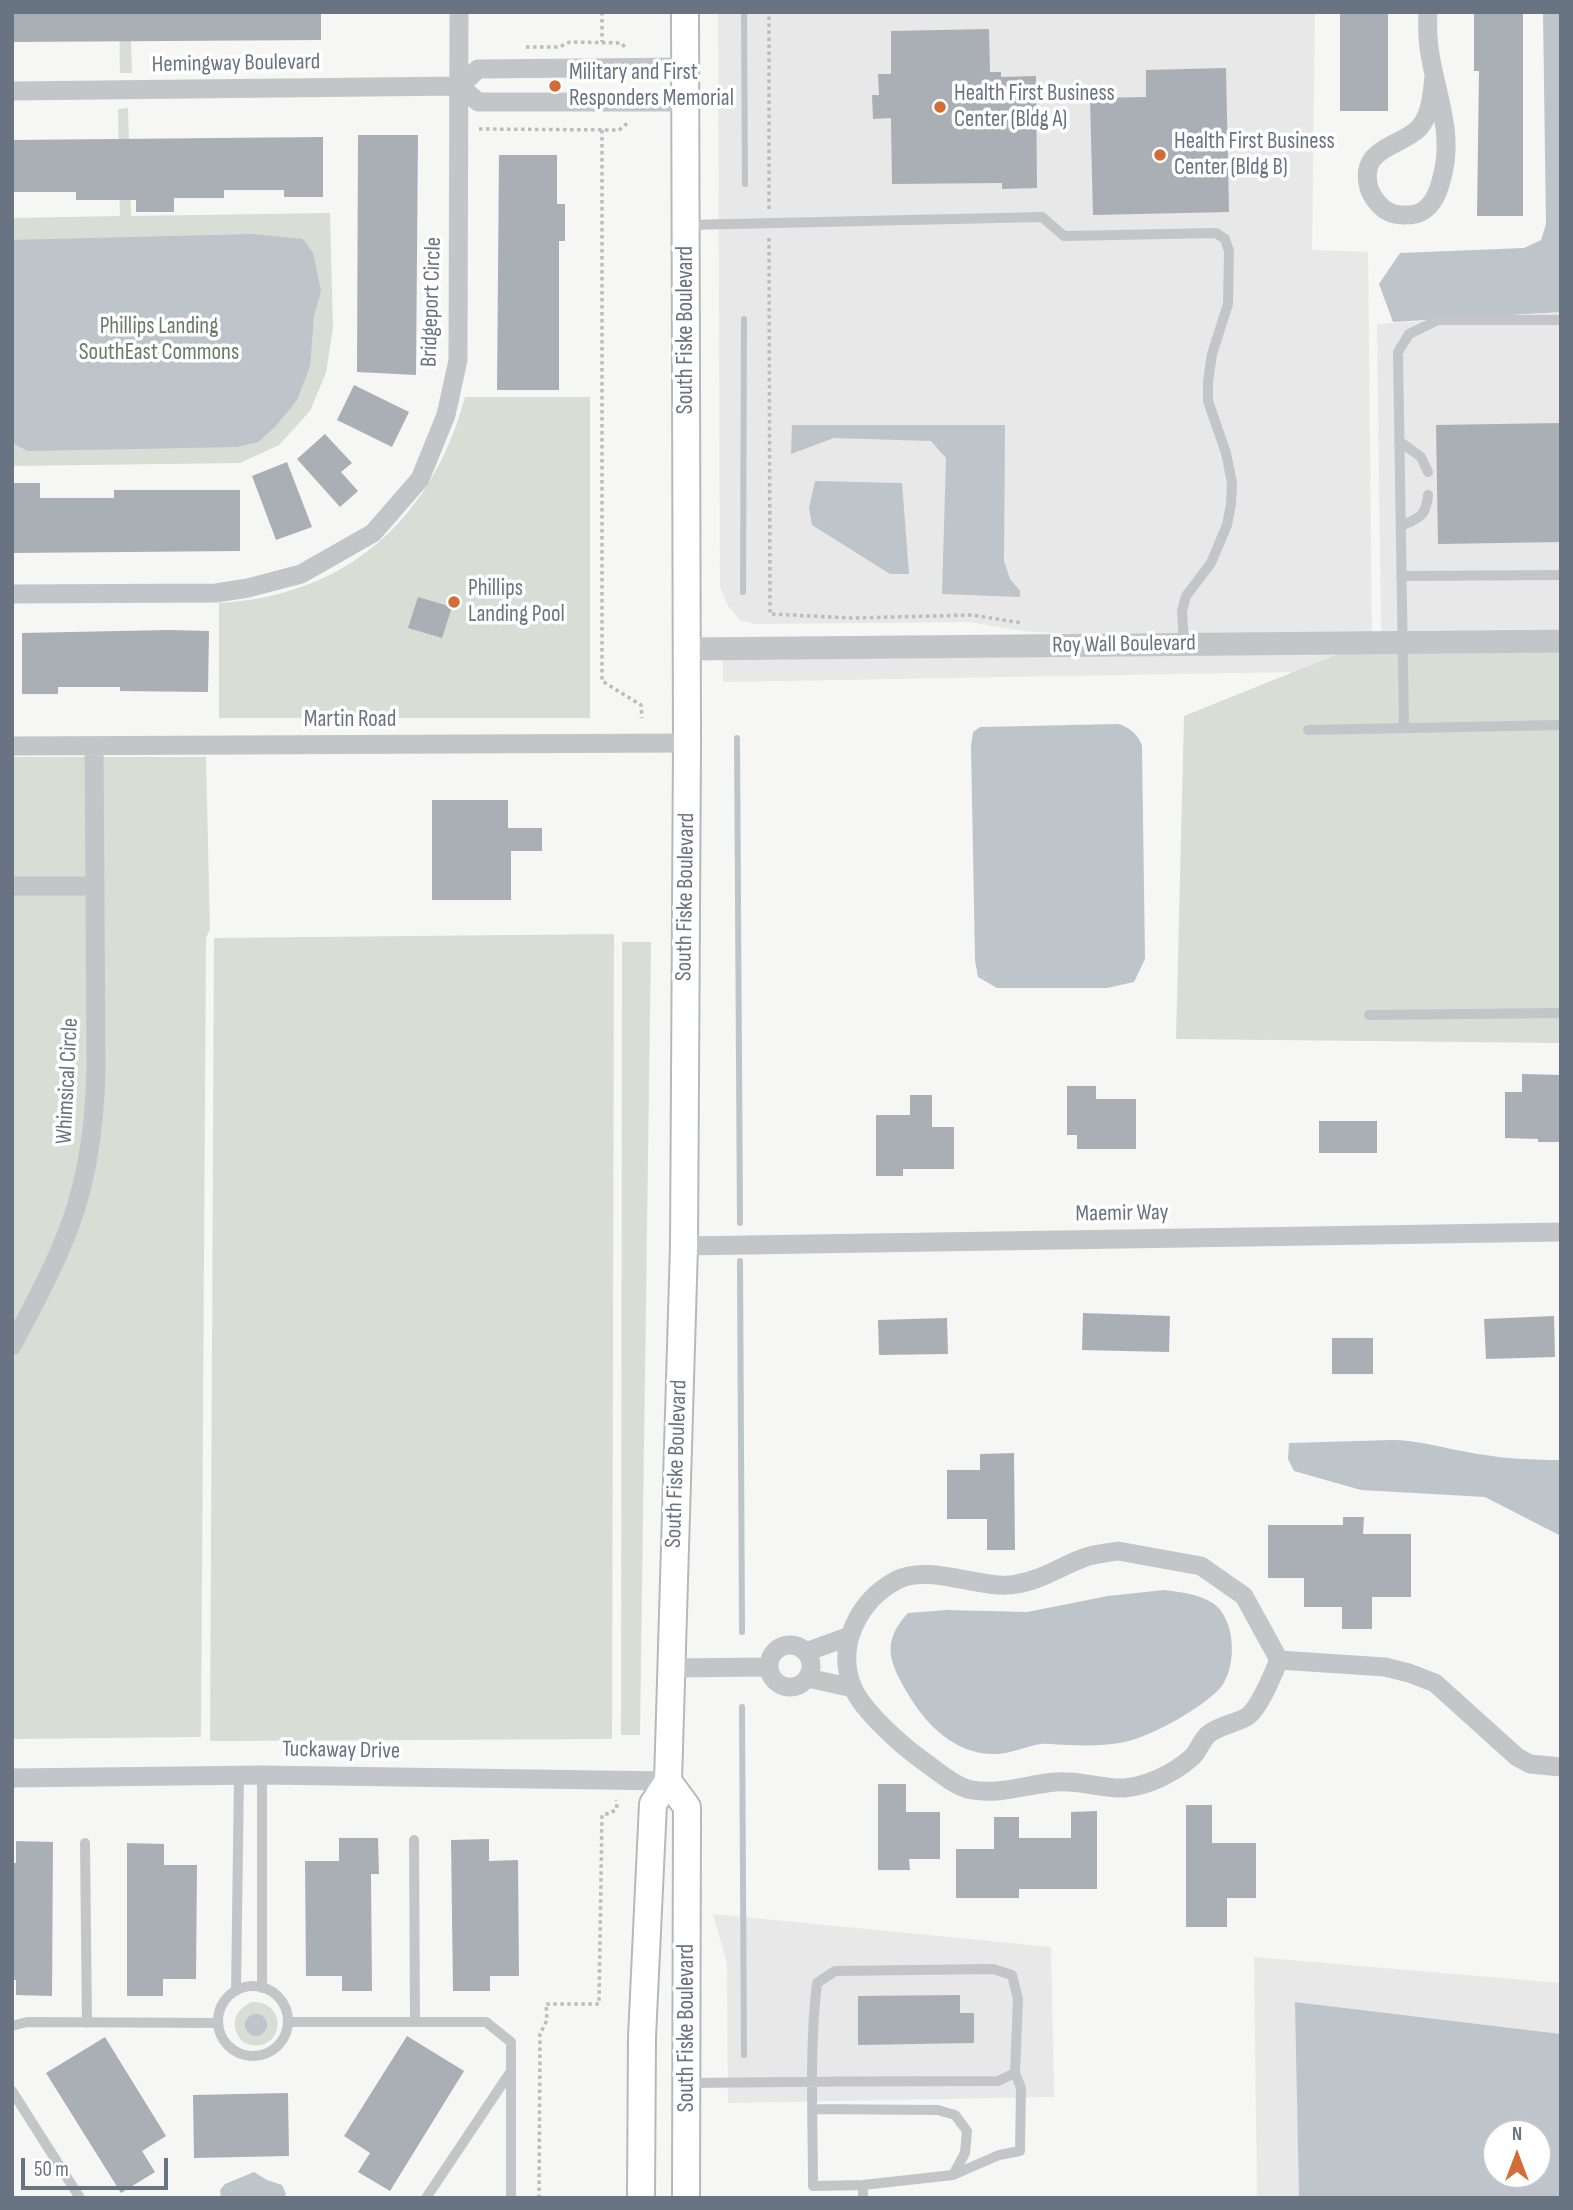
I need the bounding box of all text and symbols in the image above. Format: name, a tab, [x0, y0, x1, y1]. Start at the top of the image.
street label: Hemingway Boulevard	[151, 49, 321, 79]
place label: Military and First Responders Memorial	[569, 59, 734, 113]
marker: Military and First Responders Memorial	[547, 78, 563, 94]
place label: Health First Business Center (Bldg A)	[954, 80, 1115, 134]
marker: Health First Business Center (Bldg A)	[932, 99, 948, 115]
place label: Health First Business Center (Bldg B)	[1174, 128, 1335, 182]
marker: Health First Business Center (Bldg B)	[1152, 147, 1168, 163]
street label: Bridgeport Circle	[416, 237, 448, 367]
street label: South Fiske Boulevard	[672, 246, 700, 414]
park label: Phillips Landing SouthEast Commons	[79, 313, 239, 367]
place label: Phillips Landing Pool	[468, 575, 565, 629]
marker: Phillips Landing Pool	[446, 594, 462, 610]
street label: Roy Wall Boulevard	[1052, 630, 1196, 660]
street label: Martin Road	[304, 706, 396, 734]
street label: South Fiske Boulevard	[671, 813, 701, 981]
street label: Whimsical Circle	[51, 1017, 85, 1145]
street label: Maemir Way	[1075, 1199, 1169, 1229]
street label: South Fiske Boulevard	[660, 1379, 694, 1549]
street label: Tuckaway Drive	[282, 1736, 400, 1766]
street label: South Fiske Boulevard	[673, 1944, 701, 2112]
north arrow	[1482, 2119, 1552, 2189]
text: N	[1512, 2123, 1522, 2146]
scale bar	[24, 2144, 172, 2188]
text: 50 m	[34, 2157, 69, 2182]

